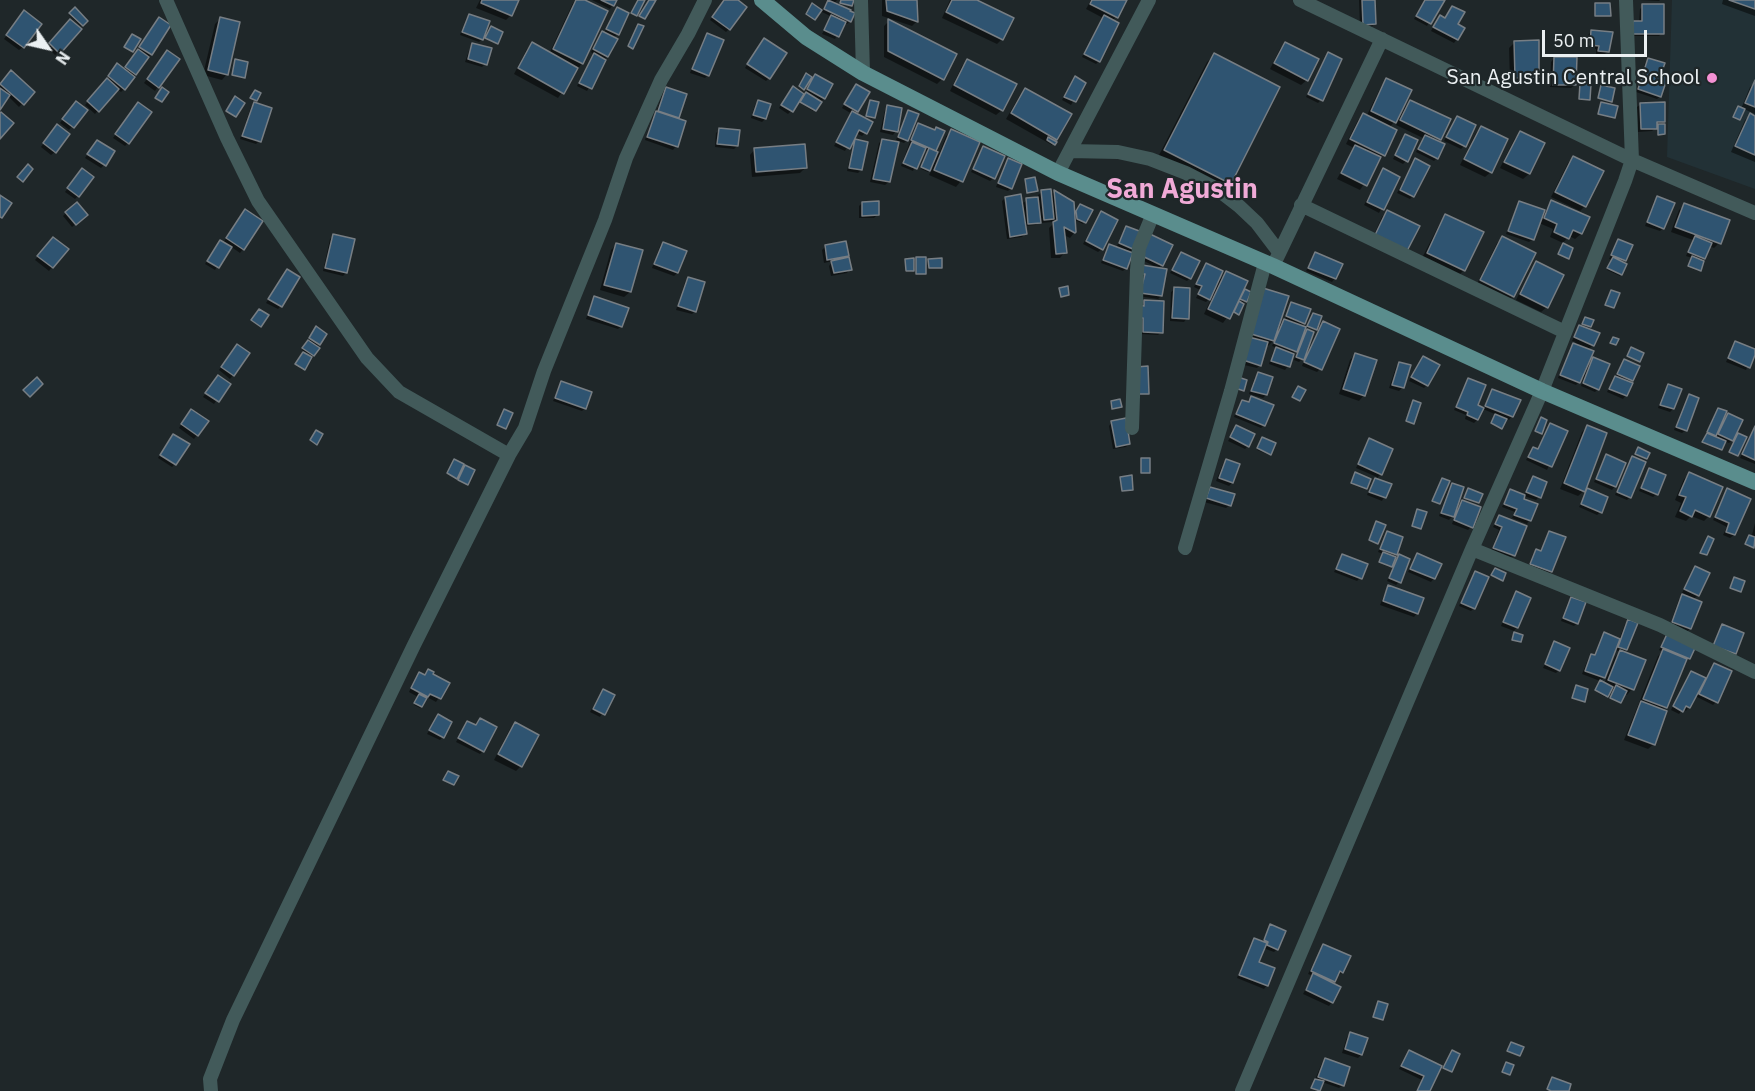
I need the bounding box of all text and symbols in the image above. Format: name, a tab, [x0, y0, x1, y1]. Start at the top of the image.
north arrow	[18, 18, 78, 78]
scale bar	[1545, 18, 1650, 56]
text: 50 m	[1553, 29, 1595, 52]
text: N	[51, 48, 74, 68]
place label: San Agustin Central School	[1446, 65, 1700, 91]
marker: San Agustin Central School	[1705, 71, 1719, 85]
district label: San Agustin	[1106, 174, 1258, 206]

